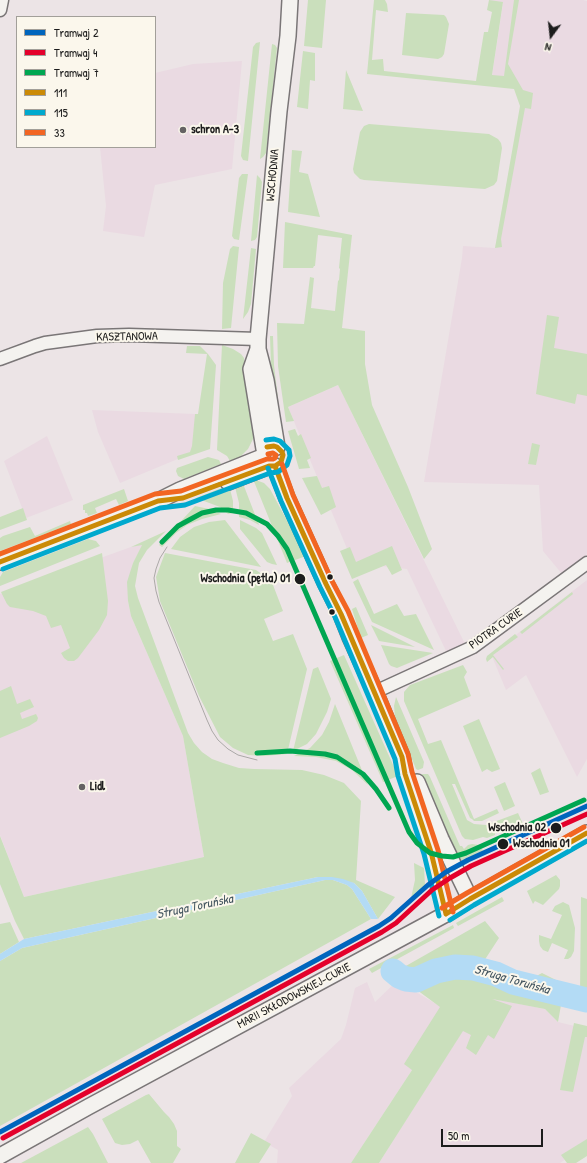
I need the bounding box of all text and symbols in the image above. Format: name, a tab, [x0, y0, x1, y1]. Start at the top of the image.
legend	[16, 16, 156, 148]
north arrow	[531, 16, 571, 56]
text: Tramwaj 2	[54, 24, 99, 41]
text: N	[543, 40, 553, 55]
text: Tramwaj 4	[54, 44, 97, 61]
text: Tramwaj 7	[54, 64, 99, 81]
text: 111	[54, 84, 67, 101]
text: 115	[54, 104, 68, 121]
place label: schron A-3	[191, 123, 239, 137]
text: 33	[54, 124, 65, 141]
marker: schron A-3	[178, 125, 188, 135]
street label: WSCHODNIA	[264, 148, 282, 202]
street label: KASZTANOWA	[96, 329, 158, 345]
place label: Wschodnia (pętla) 01	[200, 572, 290, 586]
marker: Wschodnia (pętla) 01	[293, 572, 307, 586]
unlabelled marker	[325, 572, 335, 582]
street label: PIOTRA CURIE	[467, 605, 525, 653]
unlabelled marker	[327, 607, 337, 617]
place label: Lidl	[90, 780, 105, 794]
marker: Lidl	[77, 782, 87, 792]
place label: Wschodnia 02	[488, 821, 546, 835]
marker: Wschodnia 02	[549, 821, 563, 835]
marker: Wschodnia 01	[496, 837, 510, 851]
place label: Wschodnia 01	[513, 837, 570, 851]
water label: Struga Toruńska	[156, 891, 234, 923]
street label: MARII SKŁODOWSKIEJ-CURIE	[235, 960, 353, 1032]
water label: Struga Toruńska	[473, 962, 551, 998]
scale bar	[443, 1121, 545, 1147]
text: 50 m	[448, 1127, 469, 1144]

